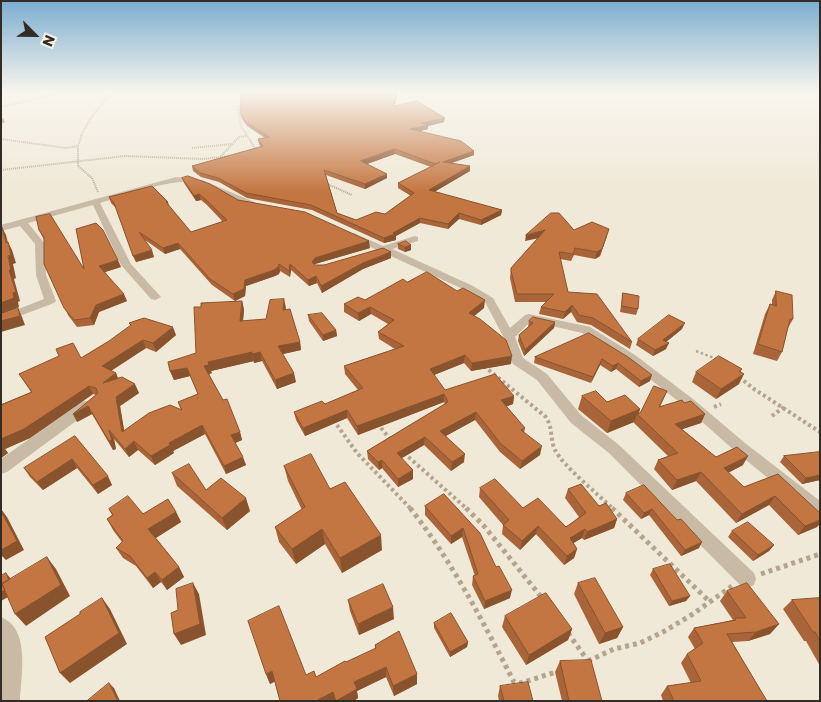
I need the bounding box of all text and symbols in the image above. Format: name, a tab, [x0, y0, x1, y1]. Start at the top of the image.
north arrow	[10, 10, 60, 60]
text: N	[38, 32, 60, 50]

